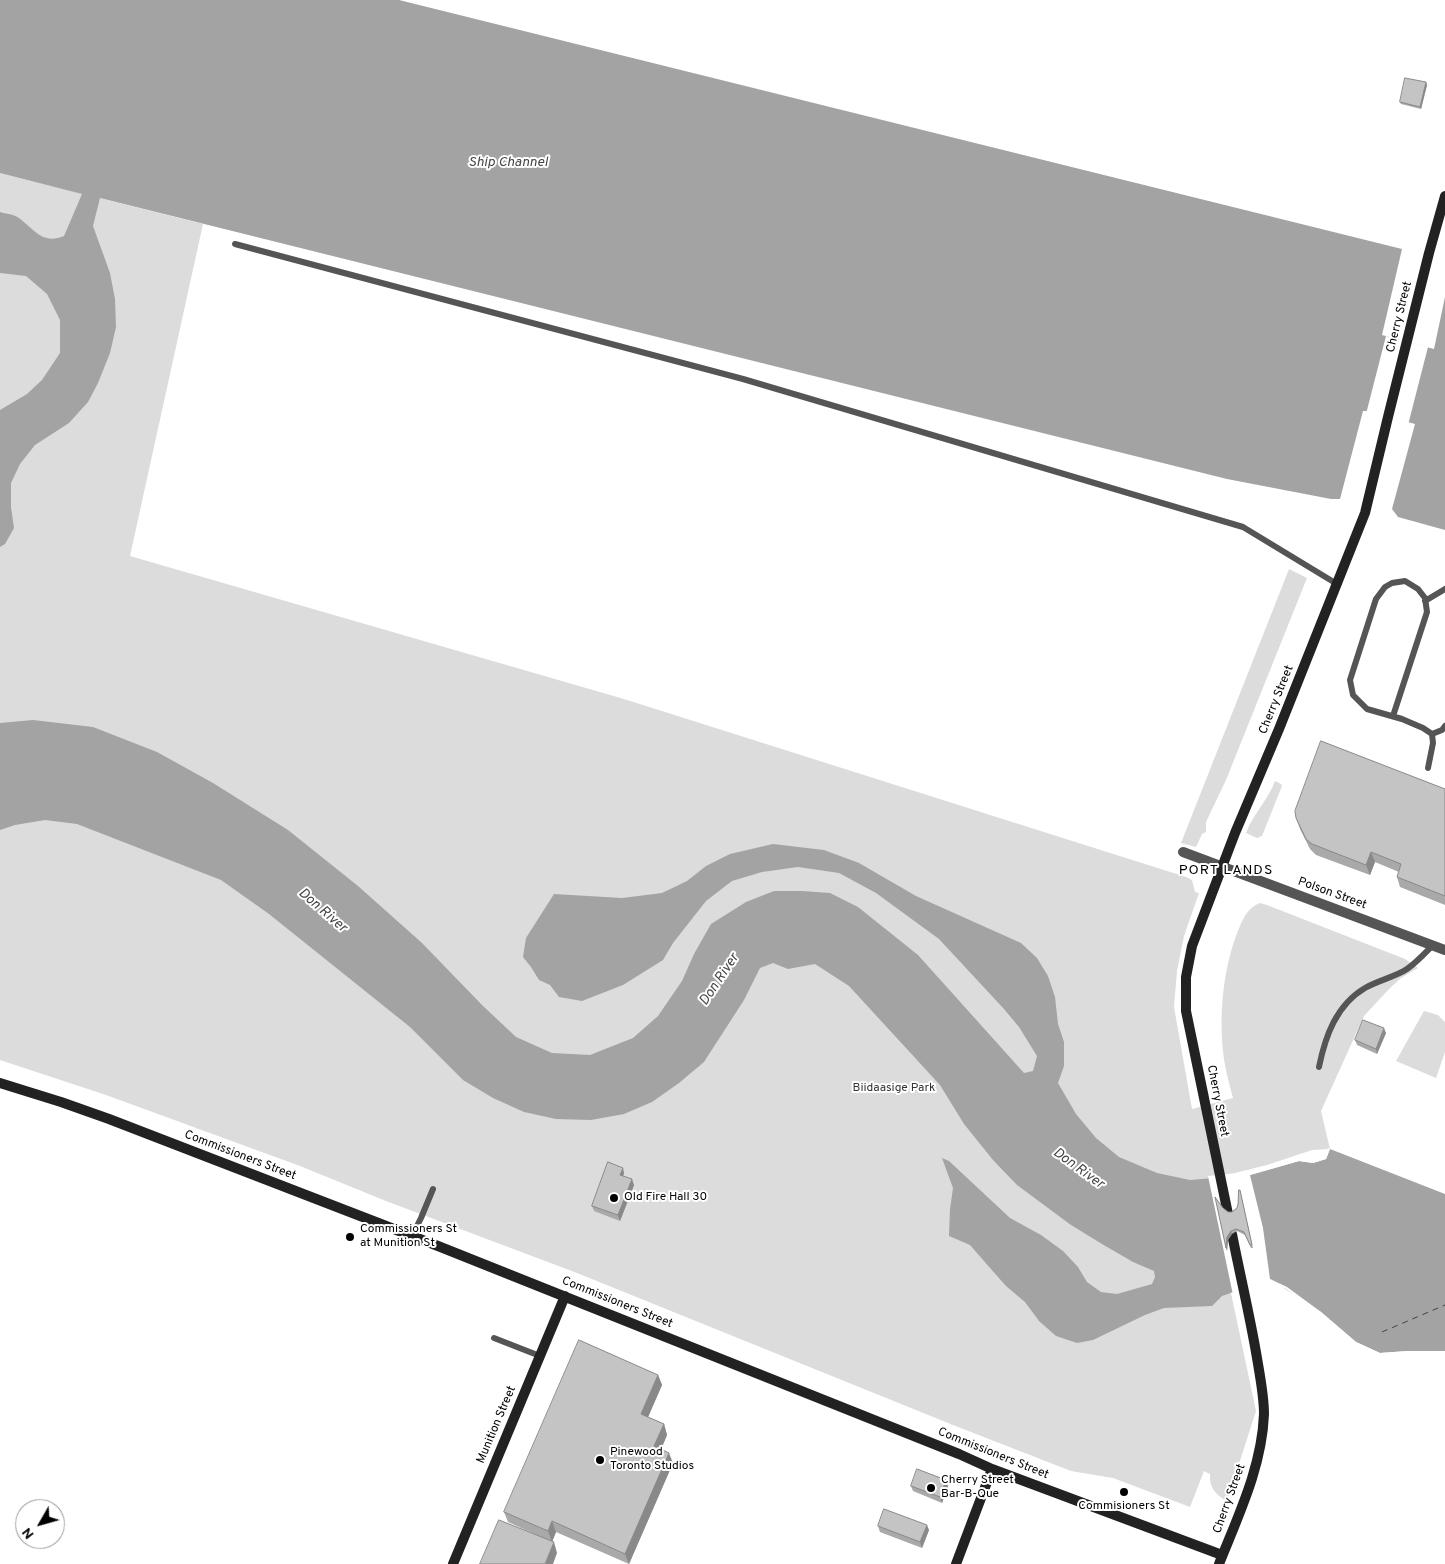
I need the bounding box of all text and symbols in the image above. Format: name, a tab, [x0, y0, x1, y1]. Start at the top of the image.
water label: Ship Channel	[468, 155, 548, 171]
street label: Cherry Street	[1384, 280, 1416, 354]
street label: Cherry Street	[1257, 664, 1297, 736]
district label: PORT LANDS	[1177, 863, 1275, 879]
street label: Polson Street	[1296, 875, 1368, 913]
water label: Don River	[294, 885, 350, 937]
water label: Don River	[697, 951, 743, 1009]
street label: Cherry Street	[1203, 1064, 1231, 1138]
park label: Biidaasige Park	[853, 1082, 935, 1096]
street label: Commissioners Street	[182, 1128, 298, 1184]
water label: Don River	[1049, 1145, 1107, 1193]
place label: Old Fire Hall 30	[624, 1191, 707, 1205]
marker: Old Fire Hall 30	[608, 1192, 620, 1204]
place label: Commissioners St at Munition St	[360, 1223, 457, 1251]
marker: Commissioners St at Munition St	[344, 1231, 356, 1243]
street label: Commissioners Street	[559, 1274, 675, 1332]
street label: Munition Street	[474, 1384, 520, 1466]
street label: Commissioners Street	[935, 1425, 1051, 1483]
place label: Pinewood Toronto Studios	[610, 1446, 694, 1474]
marker: Pinewood Toronto Studios	[594, 1454, 606, 1466]
street label: Cherry Street	[1211, 1462, 1249, 1536]
place label: Cherry Street Bar-B-Que	[941, 1474, 1014, 1502]
marker: Cherry Street Bar-B-Que	[925, 1482, 937, 1494]
marker: Commisioners St	[1118, 1486, 1130, 1498]
north arrow	[15, 1499, 65, 1549]
place label: Commisioners St	[1078, 1500, 1170, 1514]
text: N	[19, 1524, 38, 1542]

